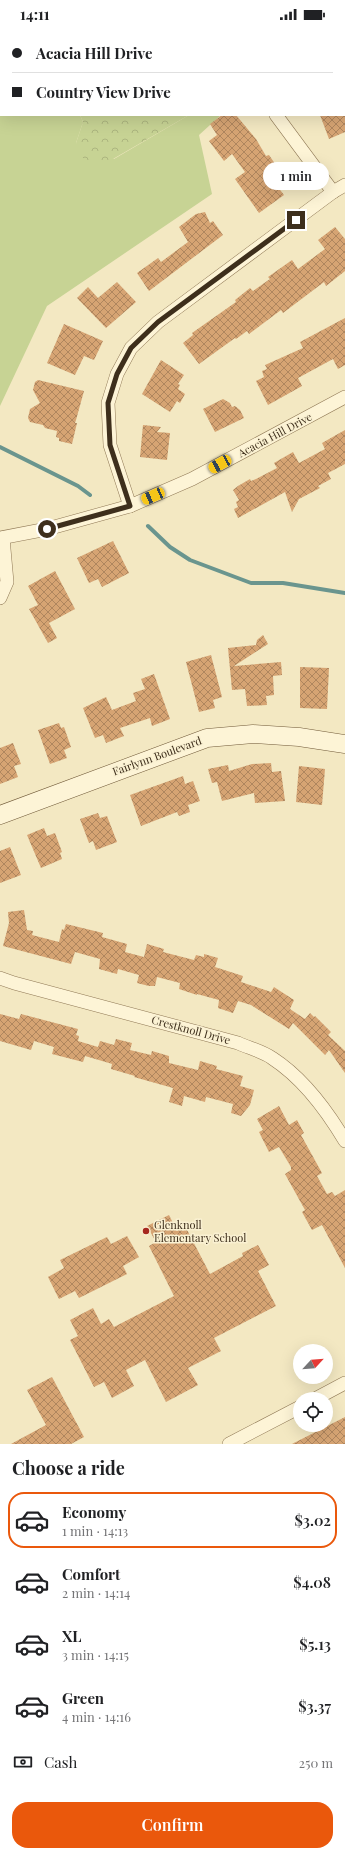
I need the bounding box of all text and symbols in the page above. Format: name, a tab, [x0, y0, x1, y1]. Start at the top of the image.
text: 14:11	[20, 4, 50, 24]
text: Acacia Hill Drive	[36, 43, 153, 63]
text: Country View Drive	[36, 82, 171, 102]
callout: 1 min	[263, 162, 329, 190]
text: 1 min	[280, 167, 312, 184]
route end	[287, 211, 305, 229]
street label: Acacia Hill Drive	[234, 409, 315, 461]
car	[207, 453, 233, 475]
car	[140, 486, 166, 506]
route start	[38, 520, 56, 538]
street label: Fairlynn Boulevard	[110, 732, 204, 779]
street label: Crestknoll Drive	[150, 1012, 233, 1047]
place label: Glenknoll Elementary School	[154, 1217, 246, 1245]
marker: Glenknoll Elementary School	[141, 1226, 151, 1236]
north arrow	[293, 1344, 333, 1384]
map controls	[293, 1344, 333, 1432]
button: locate	[293, 1392, 333, 1432]
text: Choose a ride	[12, 1456, 125, 1480]
icon: car	[14, 1502, 50, 1538]
text: Economy	[62, 1502, 126, 1522]
text: $3.02	[295, 1510, 331, 1530]
text: 1 min · 14:13	[62, 1522, 128, 1539]
icon: car	[14, 1564, 50, 1600]
text: Comfort	[62, 1564, 120, 1584]
text: $4.08	[293, 1572, 331, 1592]
text: 2 min · 14:14	[62, 1584, 130, 1601]
icon: car	[14, 1626, 50, 1662]
text: XL	[62, 1626, 82, 1646]
text: $5.13	[299, 1634, 331, 1654]
text: 3 min · 14:15	[62, 1646, 129, 1663]
icon: car	[14, 1688, 50, 1724]
text: Green	[62, 1688, 104, 1708]
text: $3.37	[298, 1696, 331, 1716]
text: 4 min · 14:16	[62, 1708, 131, 1725]
icon: cash	[12, 1751, 34, 1773]
text: Cash	[44, 1752, 77, 1772]
text: 250 m	[299, 1754, 333, 1771]
button: Confirm	[12, 1802, 333, 1848]

